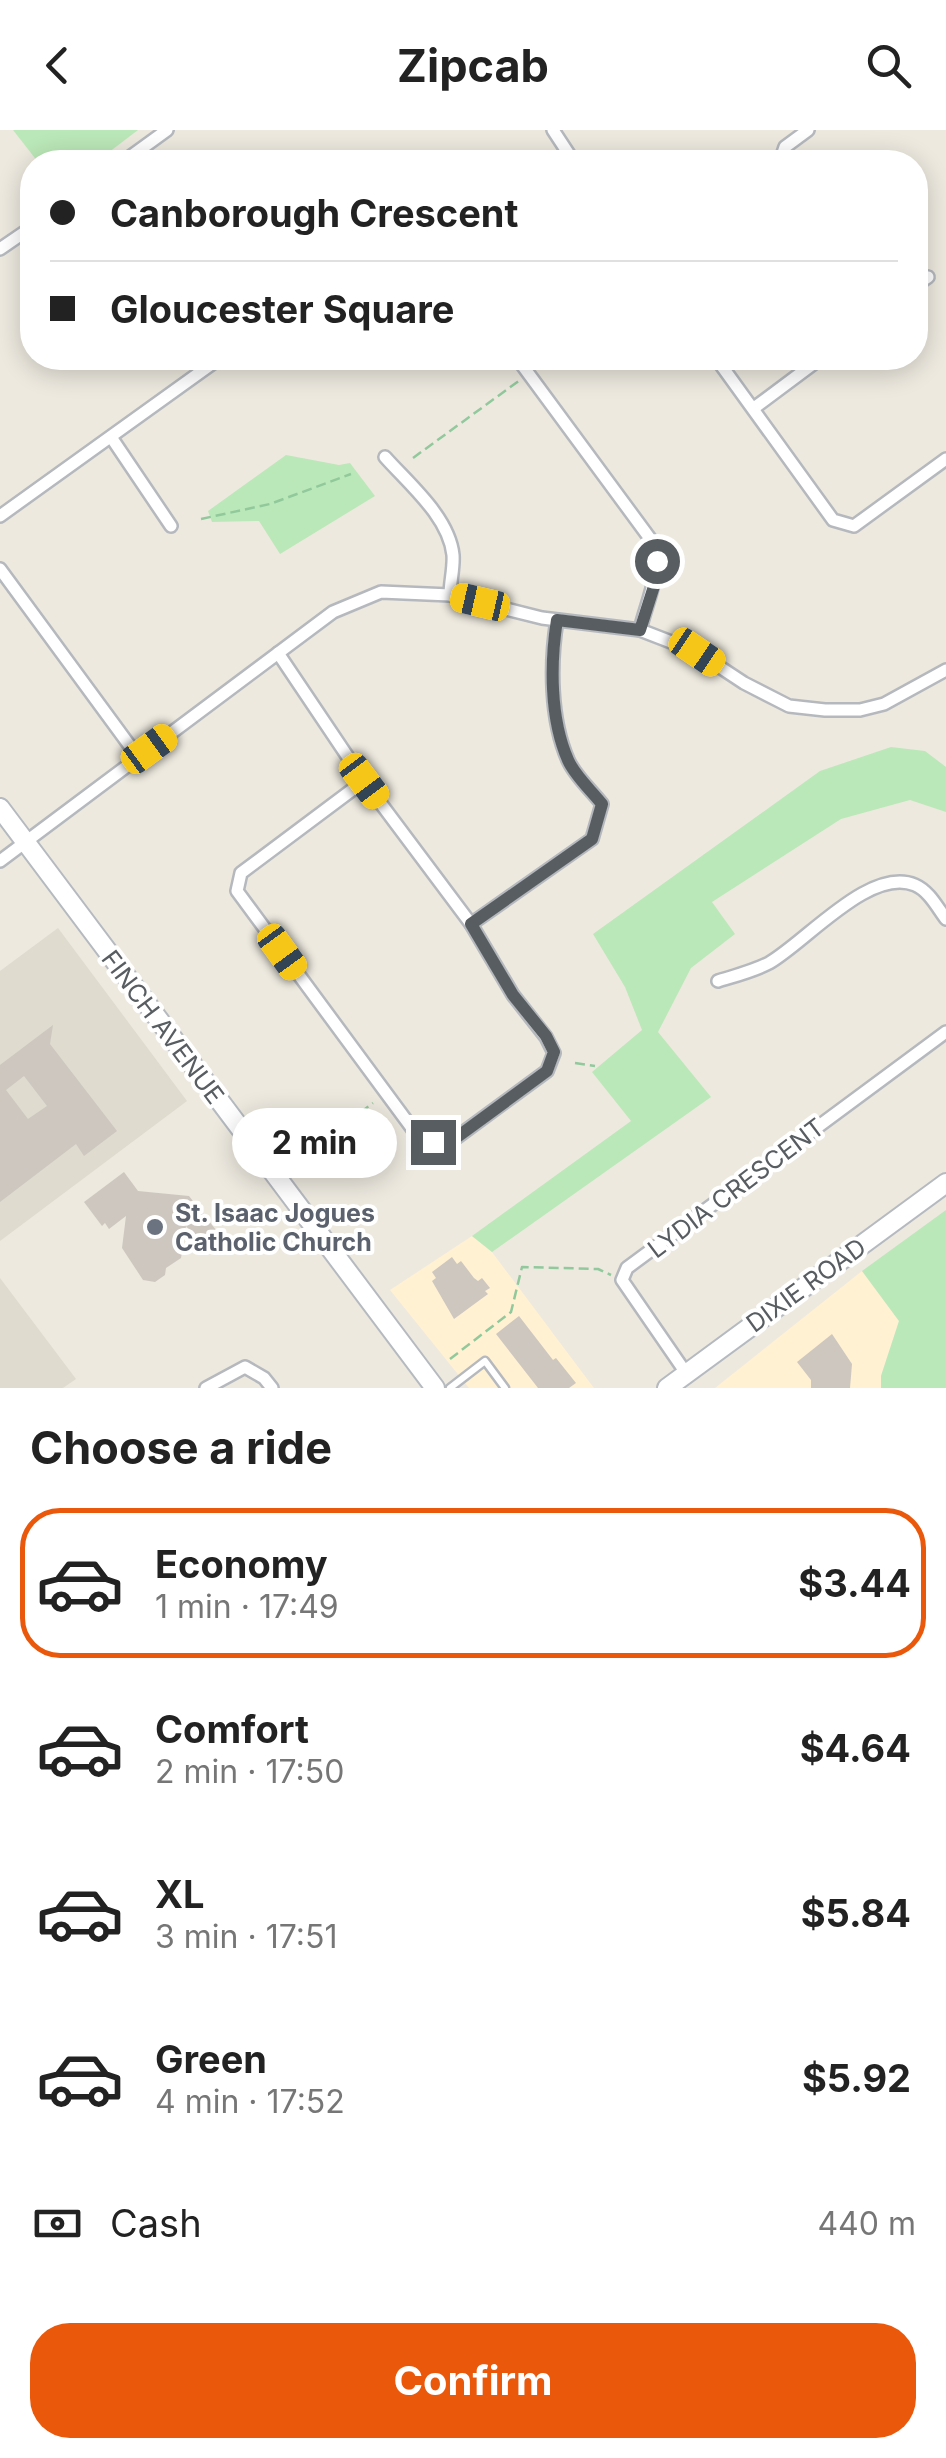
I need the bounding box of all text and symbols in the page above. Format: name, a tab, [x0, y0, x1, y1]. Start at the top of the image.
icon: back	[30, 38, 85, 93]
text: Zipcab	[397, 38, 549, 93]
icon: search	[861, 38, 916, 93]
text: Canborough Crescent	[110, 190, 518, 236]
text: Gloucester Square	[110, 286, 454, 332]
route start	[635, 539, 680, 584]
car	[447, 581, 513, 623]
car	[664, 623, 730, 681]
car	[116, 719, 182, 779]
car	[334, 748, 394, 814]
car	[252, 919, 312, 985]
street label: FINCH AVENUE	[96, 944, 230, 1110]
callout: 2 min	[233, 1107, 398, 1177]
street label: LYDIA CRESCENT	[642, 1112, 830, 1264]
route end	[411, 1120, 456, 1165]
text: 2 min	[272, 1123, 357, 1162]
place label: St. Isaac Jogues Catholic Church	[175, 1198, 375, 1257]
marker: St. Isaac Jogues Catholic Church	[144, 1216, 166, 1238]
street label: DIXIE ROAD	[740, 1232, 872, 1338]
text: Choose a ride	[30, 1420, 332, 1475]
icon: car	[35, 1538, 125, 1628]
text: Economy	[155, 1541, 328, 1587]
text: $3.44	[798, 1560, 911, 1606]
text: 1 min · 17:49	[155, 1587, 339, 1626]
icon: car	[35, 1703, 125, 1793]
text: Comfort	[155, 1706, 309, 1752]
text: $4.64	[800, 1725, 911, 1771]
text: 2 min · 17:50	[155, 1752, 344, 1791]
icon: car	[35, 1868, 125, 1958]
text: XL	[155, 1871, 205, 1917]
text: $5.84	[801, 1890, 911, 1936]
text: 3 min · 17:51	[155, 1917, 337, 1956]
icon: car	[35, 2033, 125, 2123]
text: Green	[155, 2036, 267, 2082]
text: $5.92	[802, 2055, 911, 2101]
text: 4 min · 17:52	[155, 2082, 345, 2121]
icon: cash	[30, 2196, 85, 2251]
text: Cash	[110, 2200, 202, 2246]
text: 440 m	[817, 2204, 916, 2243]
button: Confirm	[30, 2323, 916, 2438]

